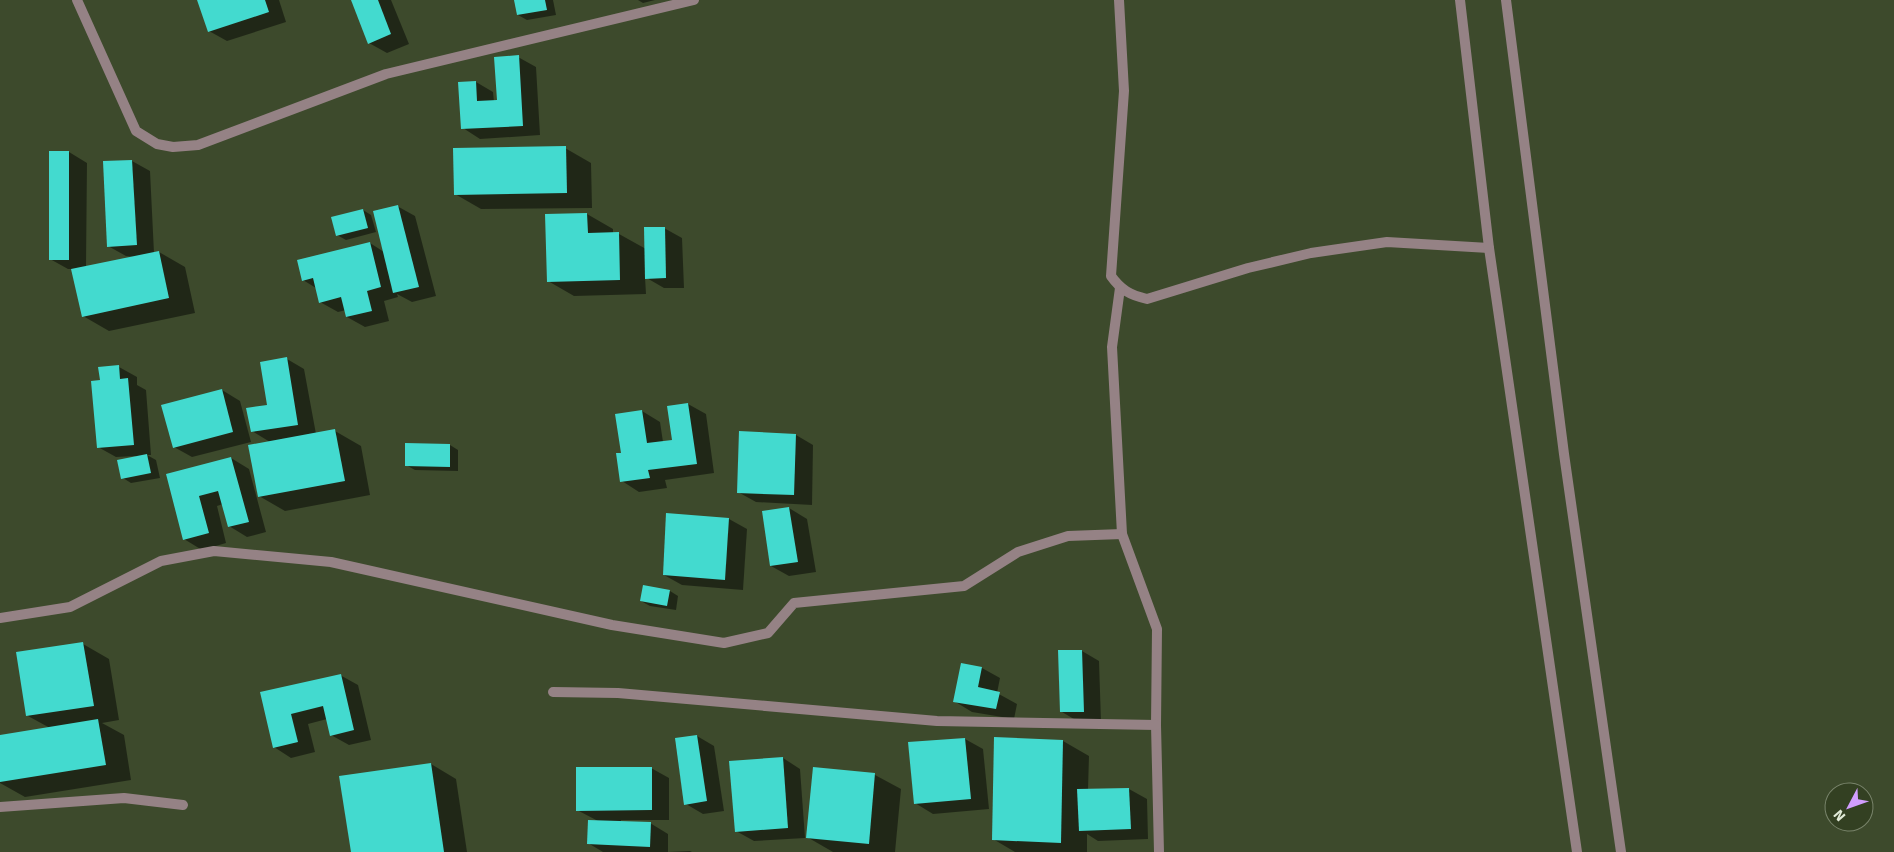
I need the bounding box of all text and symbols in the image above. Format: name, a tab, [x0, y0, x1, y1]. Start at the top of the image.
north arrow	[1824, 782, 1874, 832]
text: N	[1830, 806, 1849, 824]

